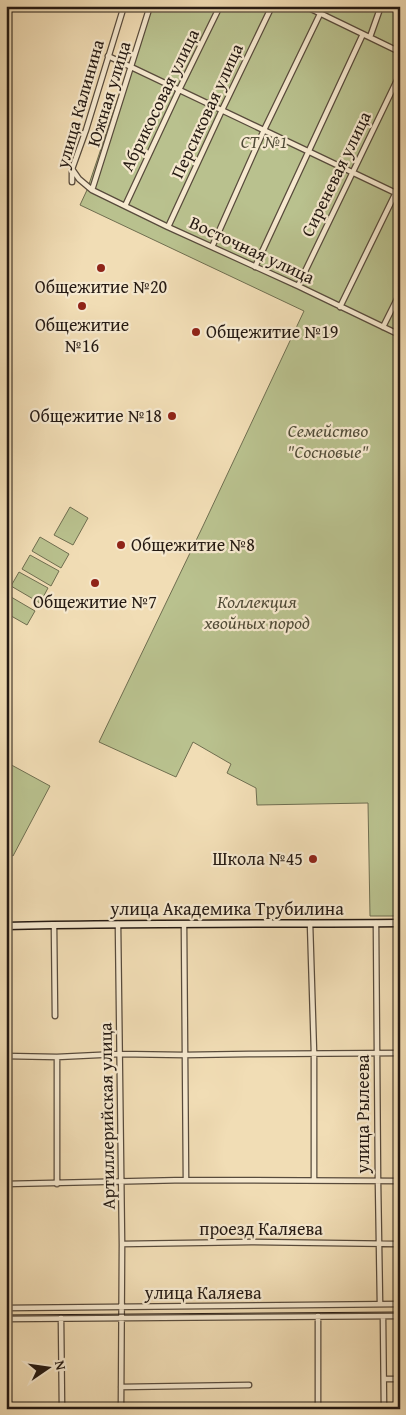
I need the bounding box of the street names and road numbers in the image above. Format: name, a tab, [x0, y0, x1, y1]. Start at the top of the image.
street label: Абрикосовая улица	[113, 24, 206, 176]
street label: улица Калинина	[48, 36, 111, 172]
street label: Южная улица	[80, 37, 138, 150]
street label: Персиковая улица	[163, 39, 250, 183]
street label: Сиреневая улица	[293, 106, 378, 241]
street label: Восточная улица	[185, 209, 320, 291]
street label: улица Академика Трубилина	[109, 895, 344, 922]
street label: Артиллерийская улица	[91, 1022, 122, 1210]
street label: улица Рылеева	[349, 1054, 376, 1174]
street label: проезд Каляева	[199, 1215, 323, 1242]
street label: улица Каляева	[144, 1279, 262, 1306]

